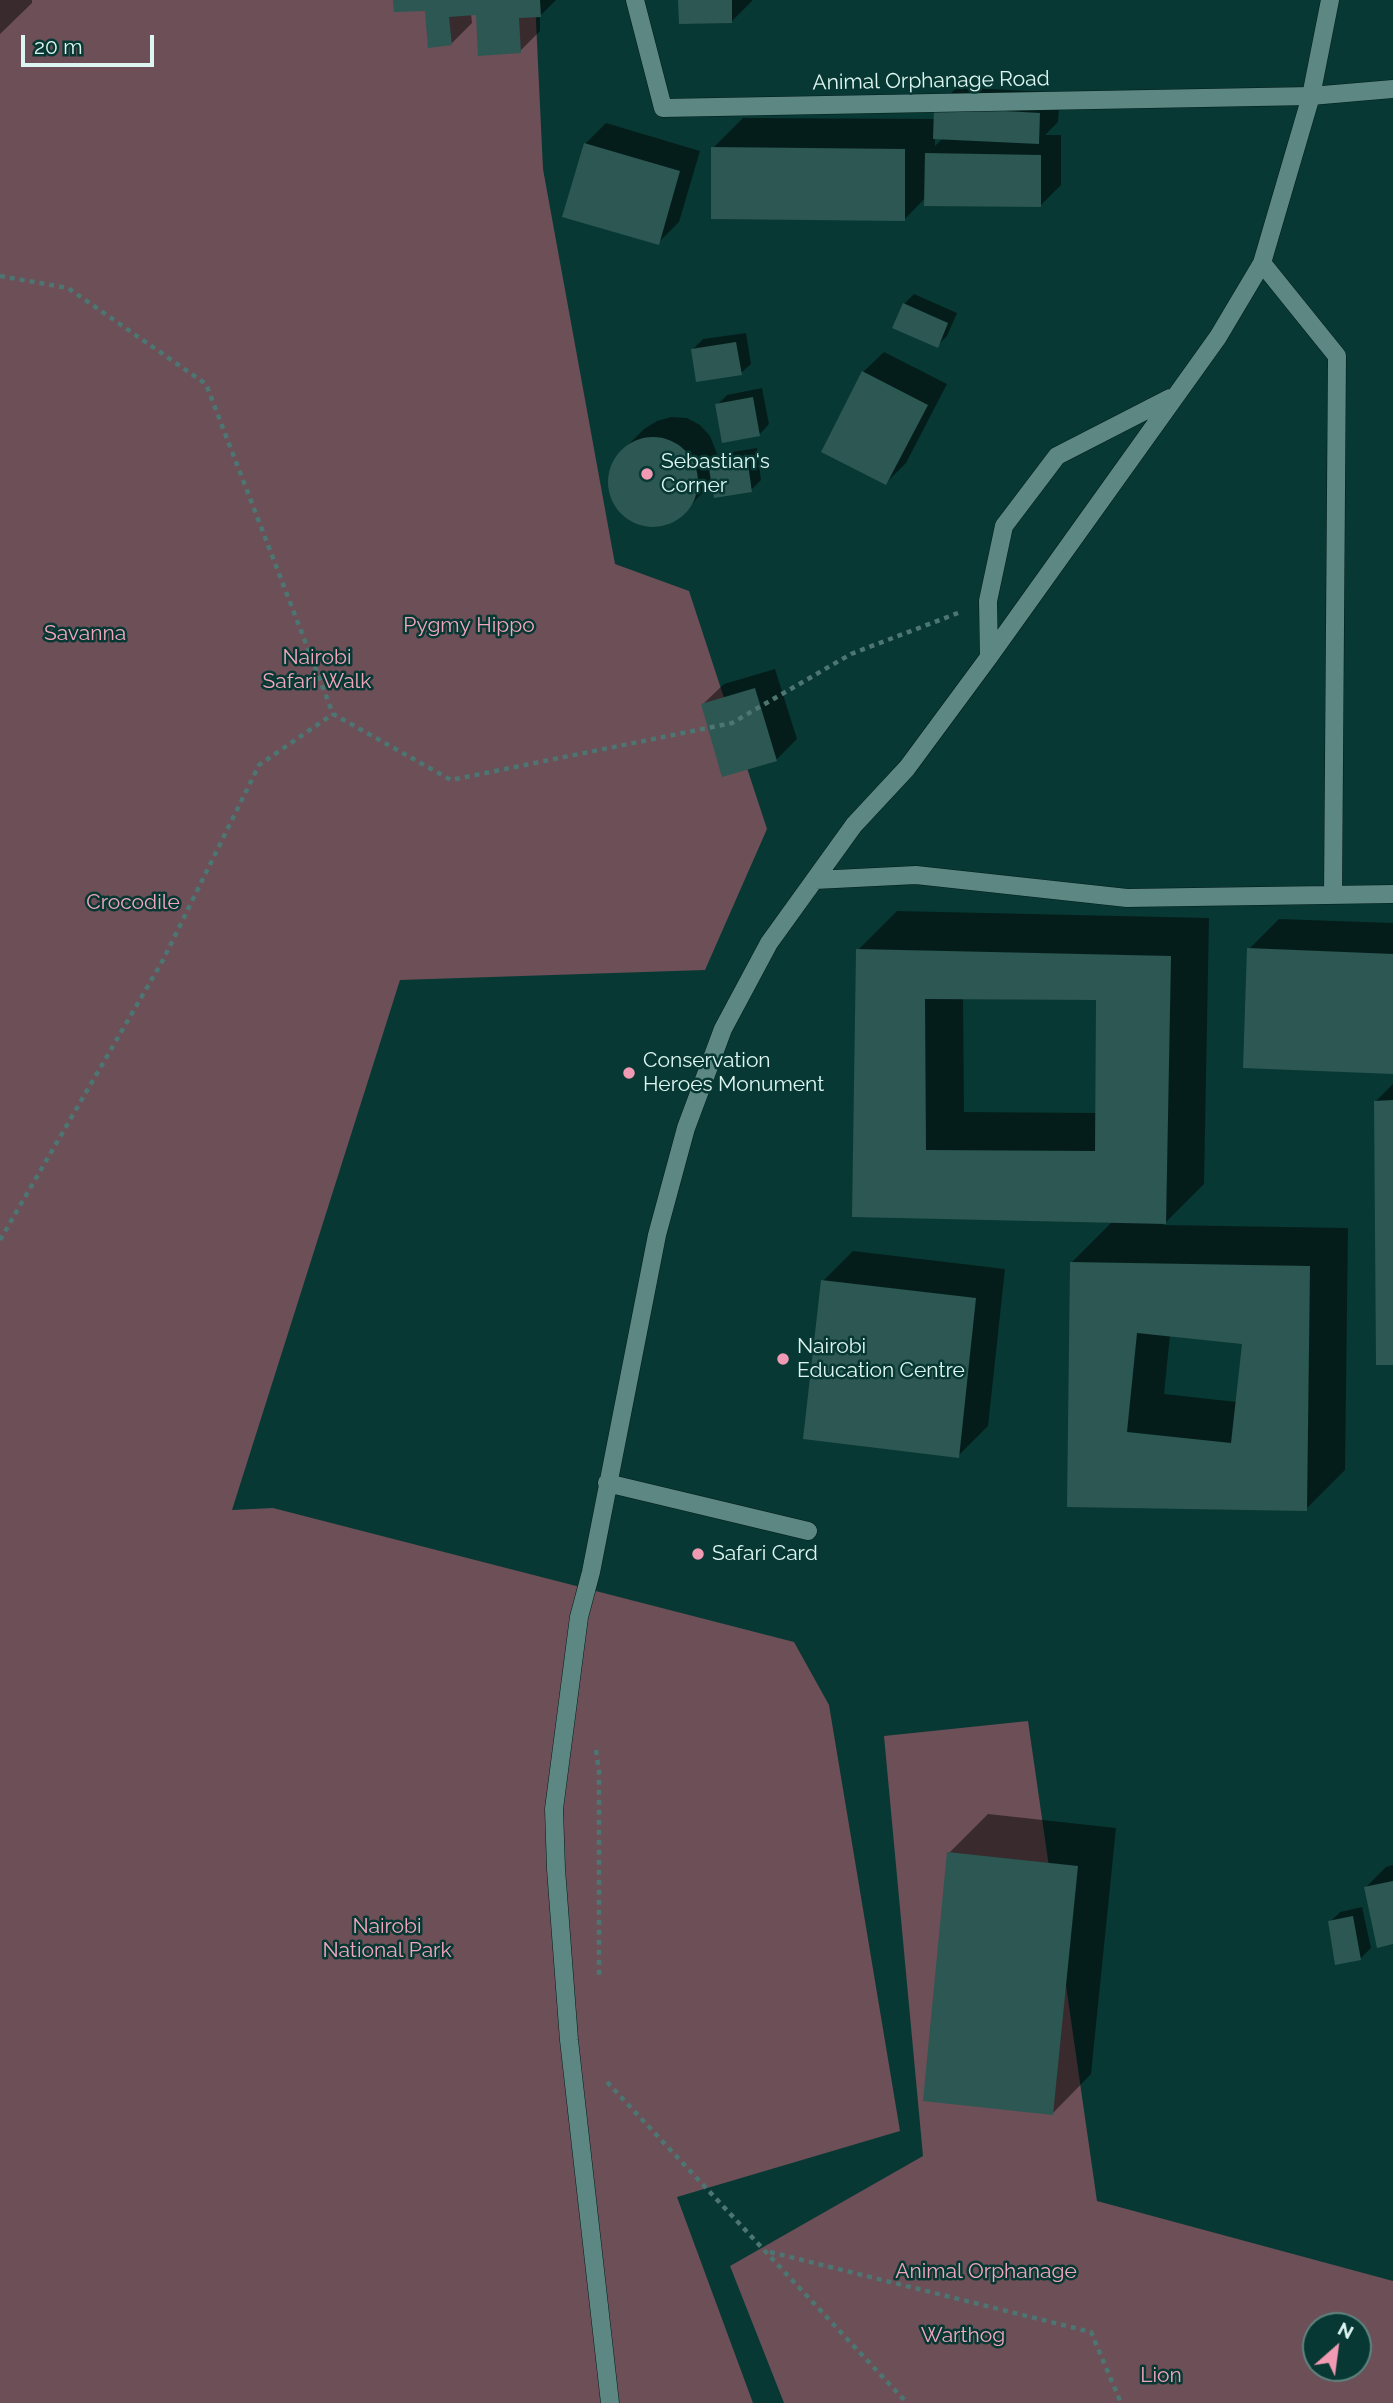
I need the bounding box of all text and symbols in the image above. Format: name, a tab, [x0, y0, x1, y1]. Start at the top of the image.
scale bar	[24, 21, 158, 65]
text: 20 m	[34, 34, 82, 59]
street label: Animal Orphanage Road	[812, 66, 1050, 96]
place label: Sebastian‘s Corner	[661, 449, 770, 499]
marker: Sebastian‘s Corner	[639, 466, 655, 482]
park label: Pygmy Hippo	[403, 613, 535, 639]
park label: Savanna	[44, 621, 126, 647]
park label: Nairobi Safari Walk	[263, 645, 371, 695]
park label: Crocodile	[86, 890, 180, 916]
place label: Conservation Heroes Monument	[643, 1048, 824, 1098]
marker: Conservation Heroes Monument	[621, 1065, 637, 1081]
place label: Nairobi Education Centre	[797, 1334, 965, 1384]
marker: Nairobi Education Centre	[775, 1351, 791, 1367]
place label: Safari Card	[712, 1541, 818, 1567]
marker: Safari Card	[690, 1546, 706, 1562]
park label: Nairobi National Park	[322, 1914, 452, 1964]
park label: Animal Orphanage	[895, 2259, 1077, 2285]
north arrow	[1302, 2312, 1372, 2382]
text: N	[1334, 2317, 1357, 2343]
park label: Warthog	[921, 2323, 1005, 2349]
park label: Lion	[1140, 2363, 1182, 2389]

